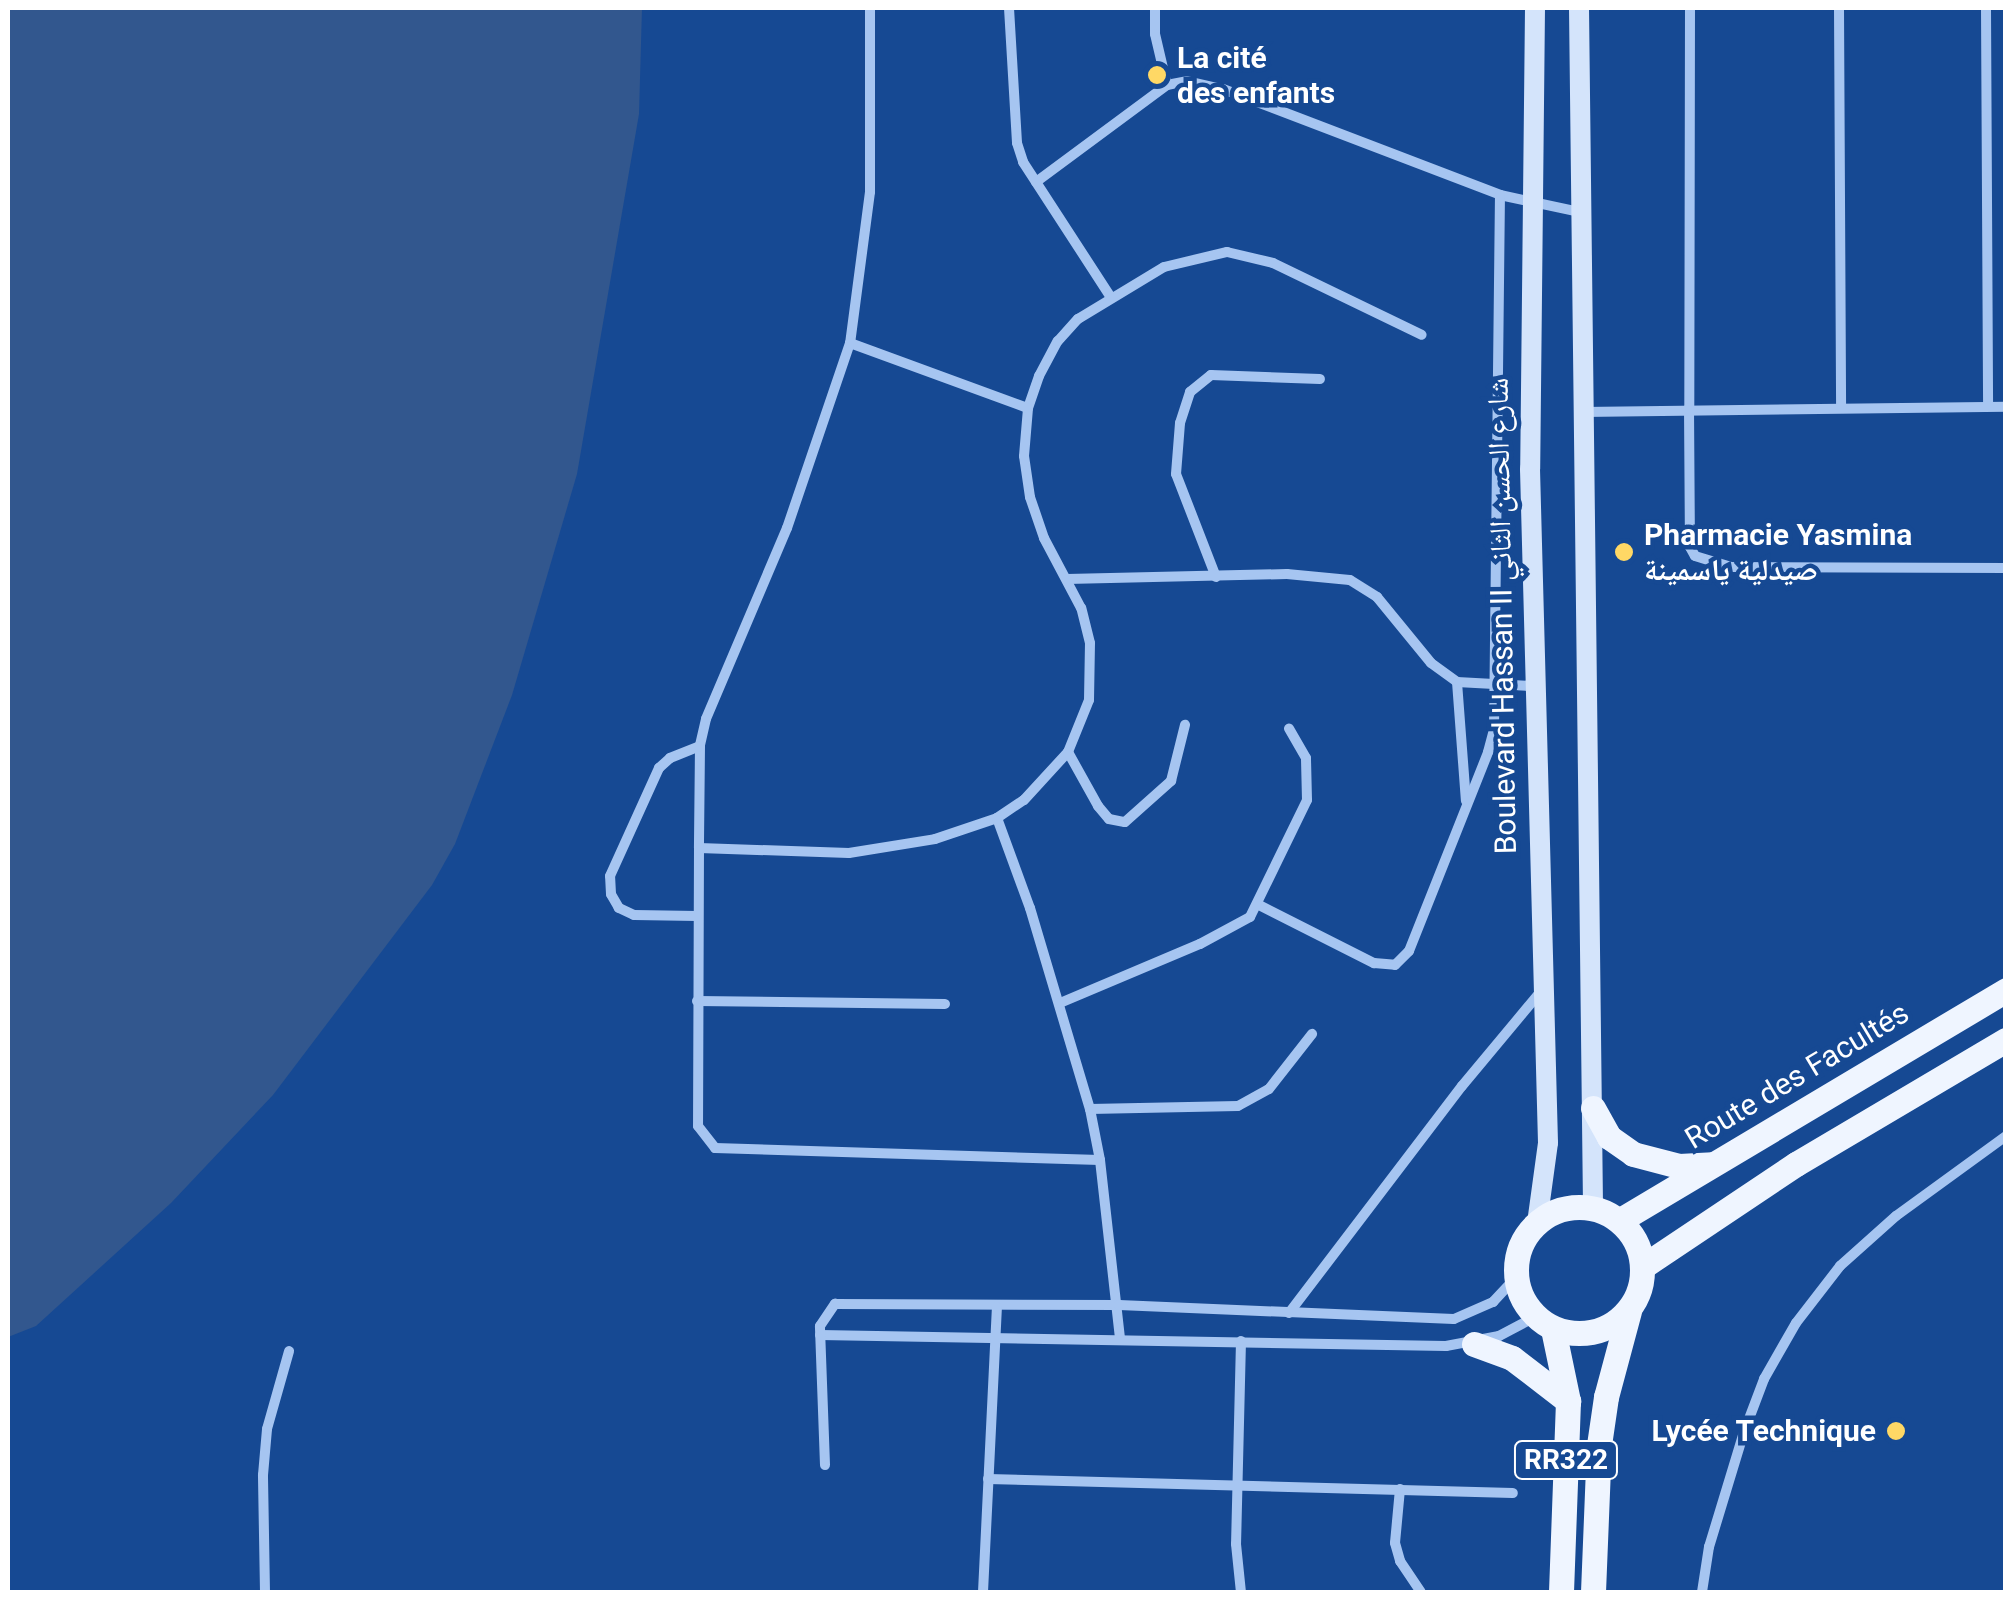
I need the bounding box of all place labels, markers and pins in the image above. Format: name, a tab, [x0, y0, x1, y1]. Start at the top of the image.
place label: La cité des enfants	[1177, 40, 1335, 110]
marker: La cité des enfants	[1146, 64, 1168, 86]
place label: Pharmacie Yasmina صيدلية ياسمينة	[1644, 517, 1912, 588]
marker: Pharmacie Yasmina صيدلية ياسمينة	[1613, 541, 1635, 563]
place label: Lycée Technique	[1651, 1413, 1876, 1449]
marker: Lycée Technique	[1885, 1420, 1907, 1442]

